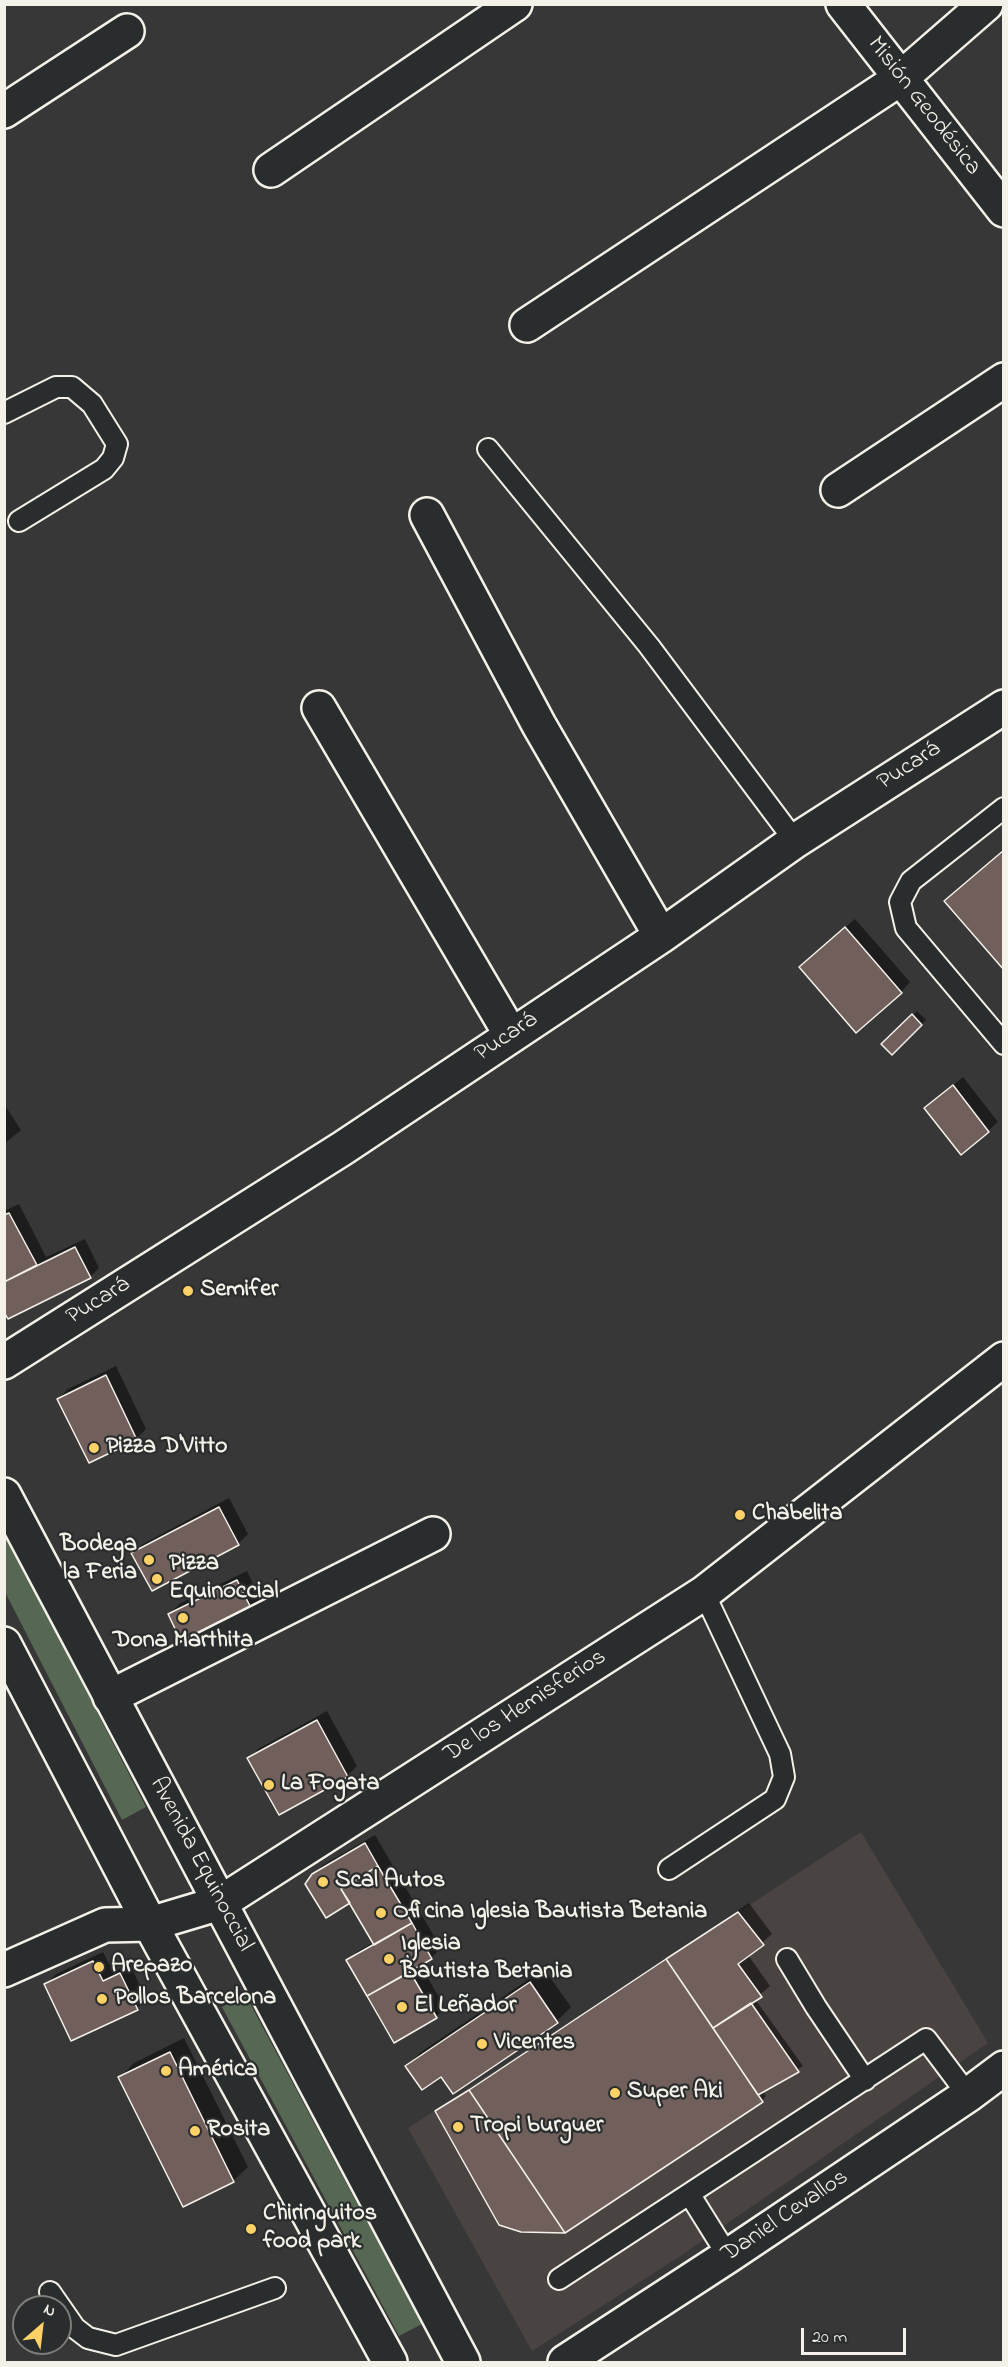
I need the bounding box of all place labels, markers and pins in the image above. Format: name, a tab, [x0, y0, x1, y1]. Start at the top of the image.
place label: Semifer	[200, 1277, 278, 1305]
marker: Semifer	[181, 1284, 195, 1298]
place label: Pizza D'Vitto	[106, 1434, 227, 1462]
marker: Pizza D'Vitto	[87, 1441, 101, 1455]
place label: Chabelita	[752, 1501, 842, 1529]
marker: Chabelita	[733, 1508, 747, 1522]
place label: Bodega la Feria	[60, 1532, 137, 1588]
place label: Pizza Equinoccial	[169, 1551, 278, 1607]
marker: Bodega la Feria	[142, 1553, 156, 1567]
marker: Pizza Equinoccial	[150, 1572, 164, 1586]
marker: Dona Marthita	[176, 1611, 190, 1625]
place label: Dona Marthita	[113, 1628, 253, 1656]
place label: La Fogata	[281, 1771, 379, 1799]
marker: La Fogata	[262, 1778, 276, 1792]
place label: Scal Autos	[335, 1868, 445, 1896]
marker: Scal Autos	[316, 1875, 330, 1889]
place label: Oficina Iglesia Bautista Betania	[393, 1899, 707, 1927]
marker: Oficina Iglesia Bautista Betania	[374, 1906, 388, 1920]
place label: Iglesia Bautista Betania	[401, 1931, 572, 1987]
marker: Iglesia Bautista Betania	[382, 1952, 396, 1966]
place label: Arepazo	[111, 1953, 193, 1981]
marker: Arepazo	[92, 1960, 106, 1974]
place label: Pollos Barcelona	[114, 1985, 276, 2013]
marker: Pollos Barcelona	[95, 1992, 109, 2006]
place label: El Leñador	[414, 1993, 516, 2021]
marker: El Leñador	[395, 2000, 409, 2014]
place label: Vicentes	[494, 2030, 575, 2058]
marker: Vicentes	[475, 2037, 489, 2051]
place label: América	[178, 2057, 258, 2085]
marker: América	[159, 2064, 173, 2078]
place label: Super Aki	[627, 2079, 723, 2107]
marker: Super Aki	[608, 2086, 622, 2100]
place label: Tropi burguer	[470, 2113, 603, 2141]
place label: Rosita	[207, 2117, 270, 2145]
marker: Tropi burguer	[451, 2120, 465, 2134]
marker: Rosita	[188, 2124, 202, 2138]
place label: Chiringuitos food park	[263, 2201, 377, 2257]
marker: Chiringuitos food park	[244, 2222, 258, 2236]

